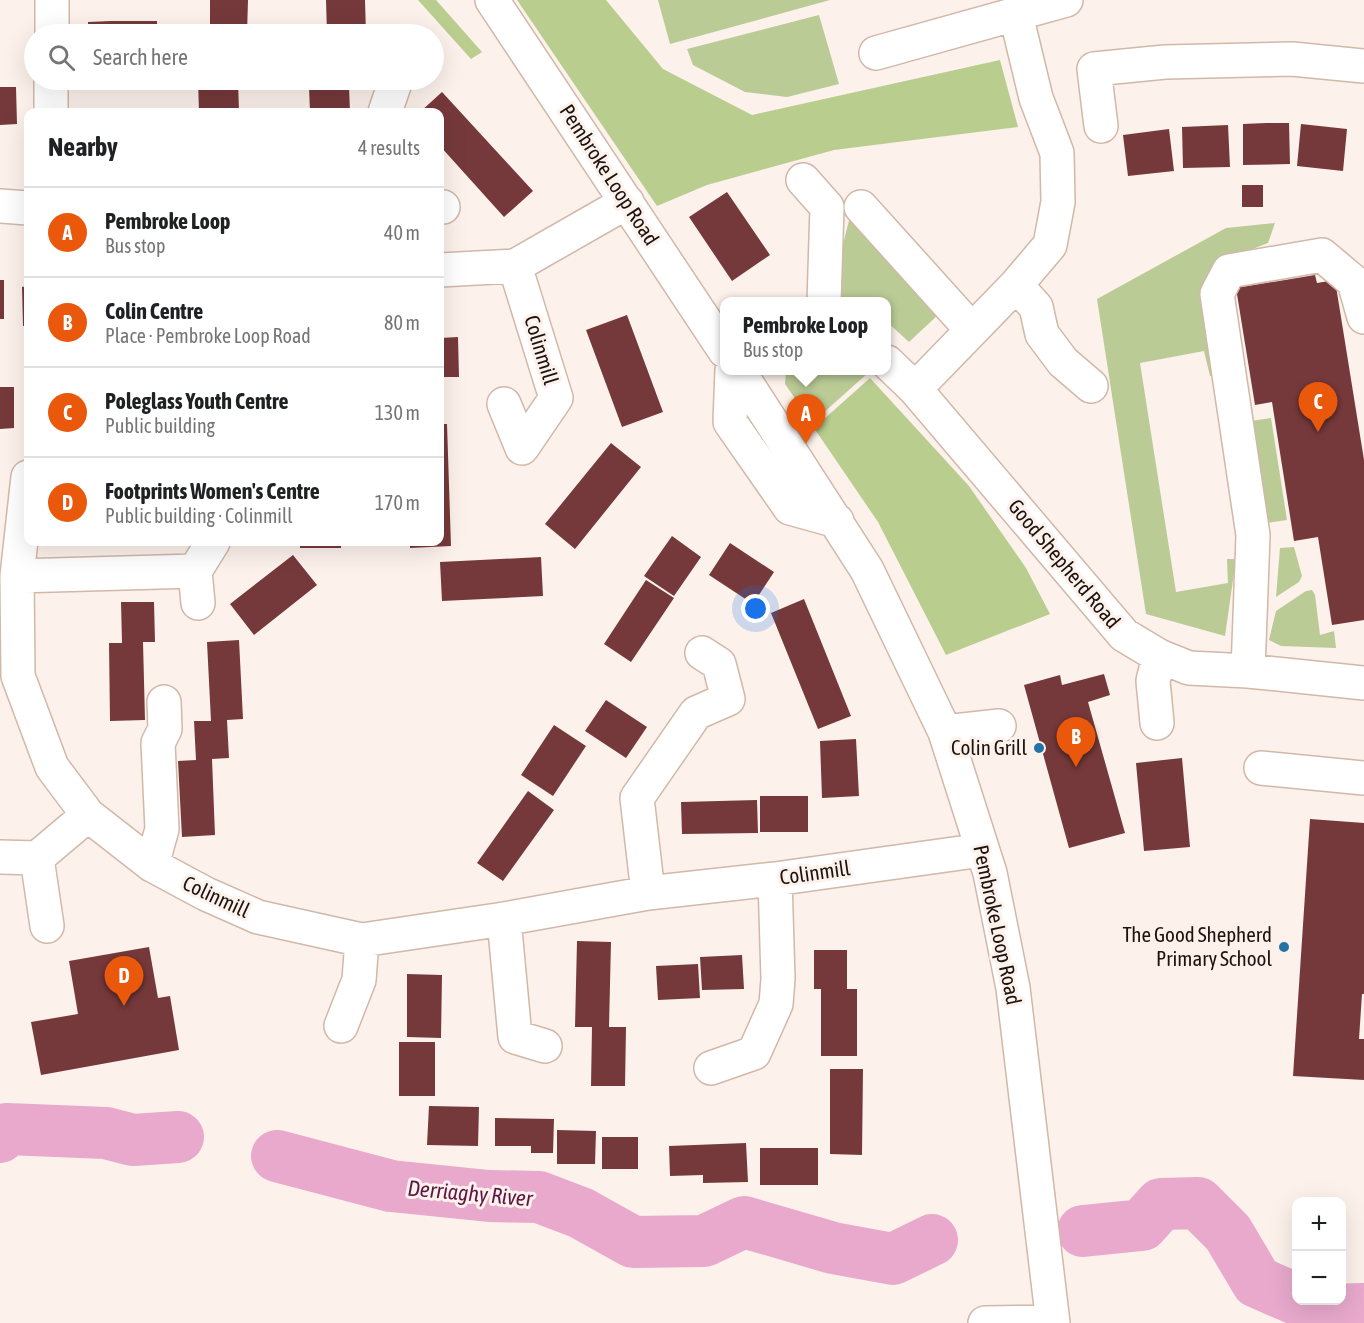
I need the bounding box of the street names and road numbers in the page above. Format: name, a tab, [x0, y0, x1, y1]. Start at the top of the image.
street label: Pembroke Loop Road	[555, 100, 664, 249]
street label: Colinmill	[520, 312, 564, 388]
street label: Good Shepherd Road	[1004, 494, 1126, 633]
street label: Pembroke Loop Road	[969, 843, 1027, 1007]
street label: Colinmill	[778, 855, 852, 889]
street label: Colinmill	[179, 870, 254, 922]

